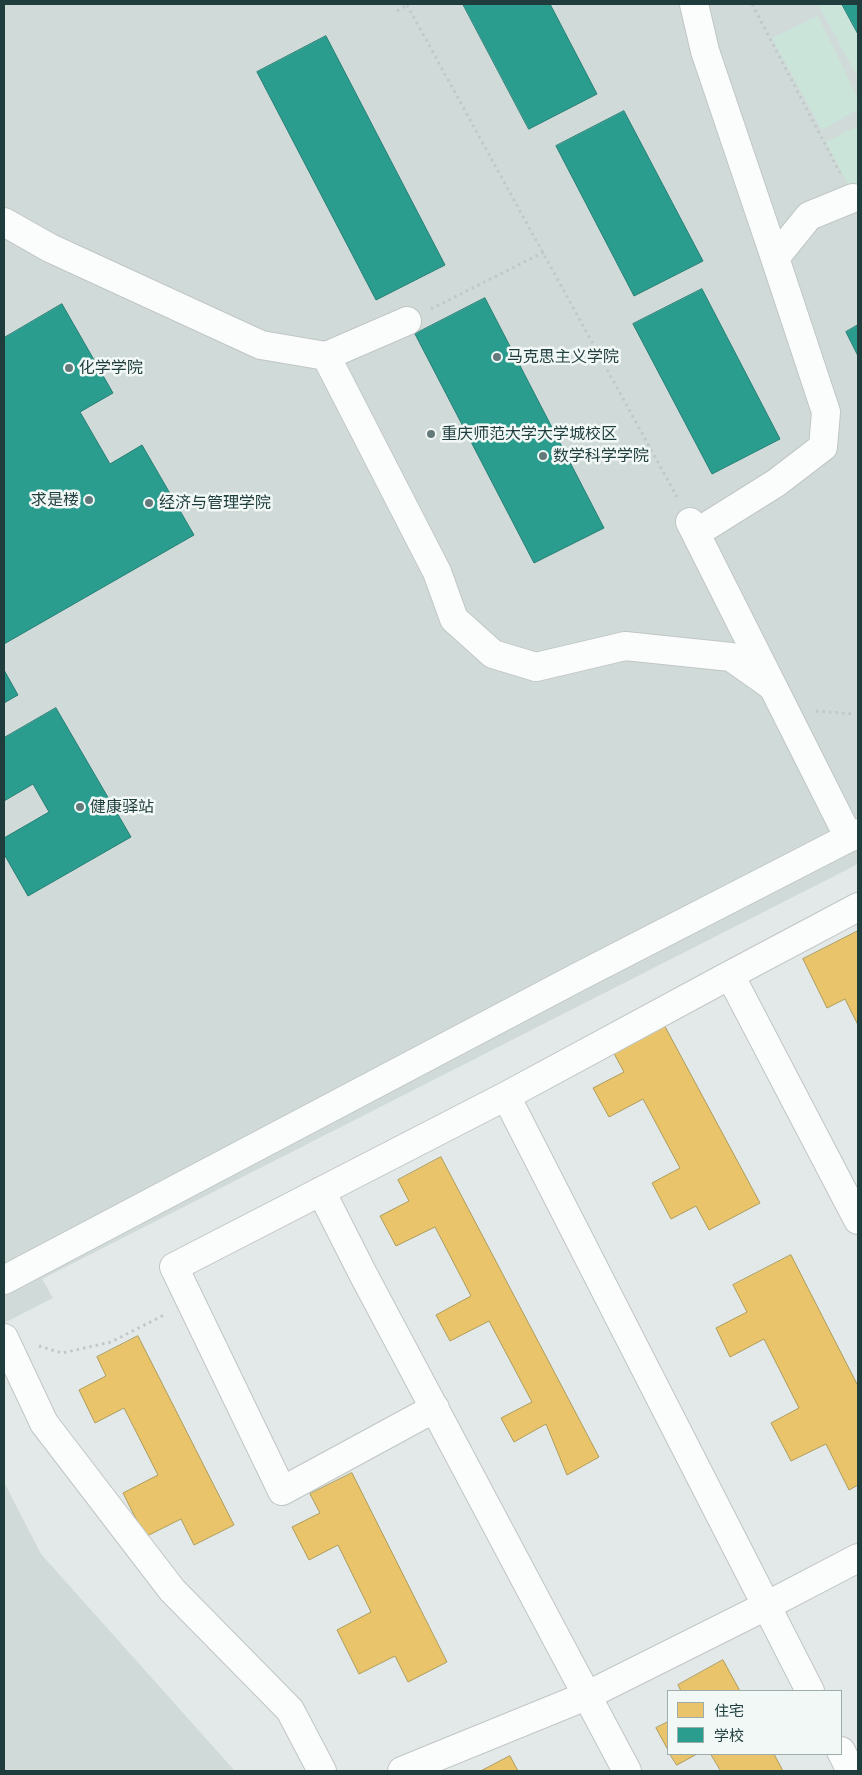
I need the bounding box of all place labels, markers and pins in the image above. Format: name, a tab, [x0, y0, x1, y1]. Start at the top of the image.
place label: 马克思主义学院	[507, 347, 619, 367]
marker: 马克思主义学院	[491, 351, 503, 363]
place label: 化学学院	[79, 358, 143, 378]
marker: 化学学院	[63, 362, 75, 374]
place label: 重庆师范大学大学城校区	[441, 424, 617, 444]
marker: 重庆师范大学大学城校区	[425, 428, 437, 440]
place label: 数学科学学院	[553, 446, 649, 466]
marker: 数学科学学院	[537, 450, 549, 462]
place label: 求是楼	[31, 490, 79, 510]
place label: 经济与管理学院	[159, 493, 271, 513]
marker: 求是楼	[83, 494, 95, 506]
marker: 经济与管理学院	[143, 497, 155, 509]
place label: 健康驿站	[90, 797, 154, 817]
marker: 健康驿站	[74, 801, 86, 813]

